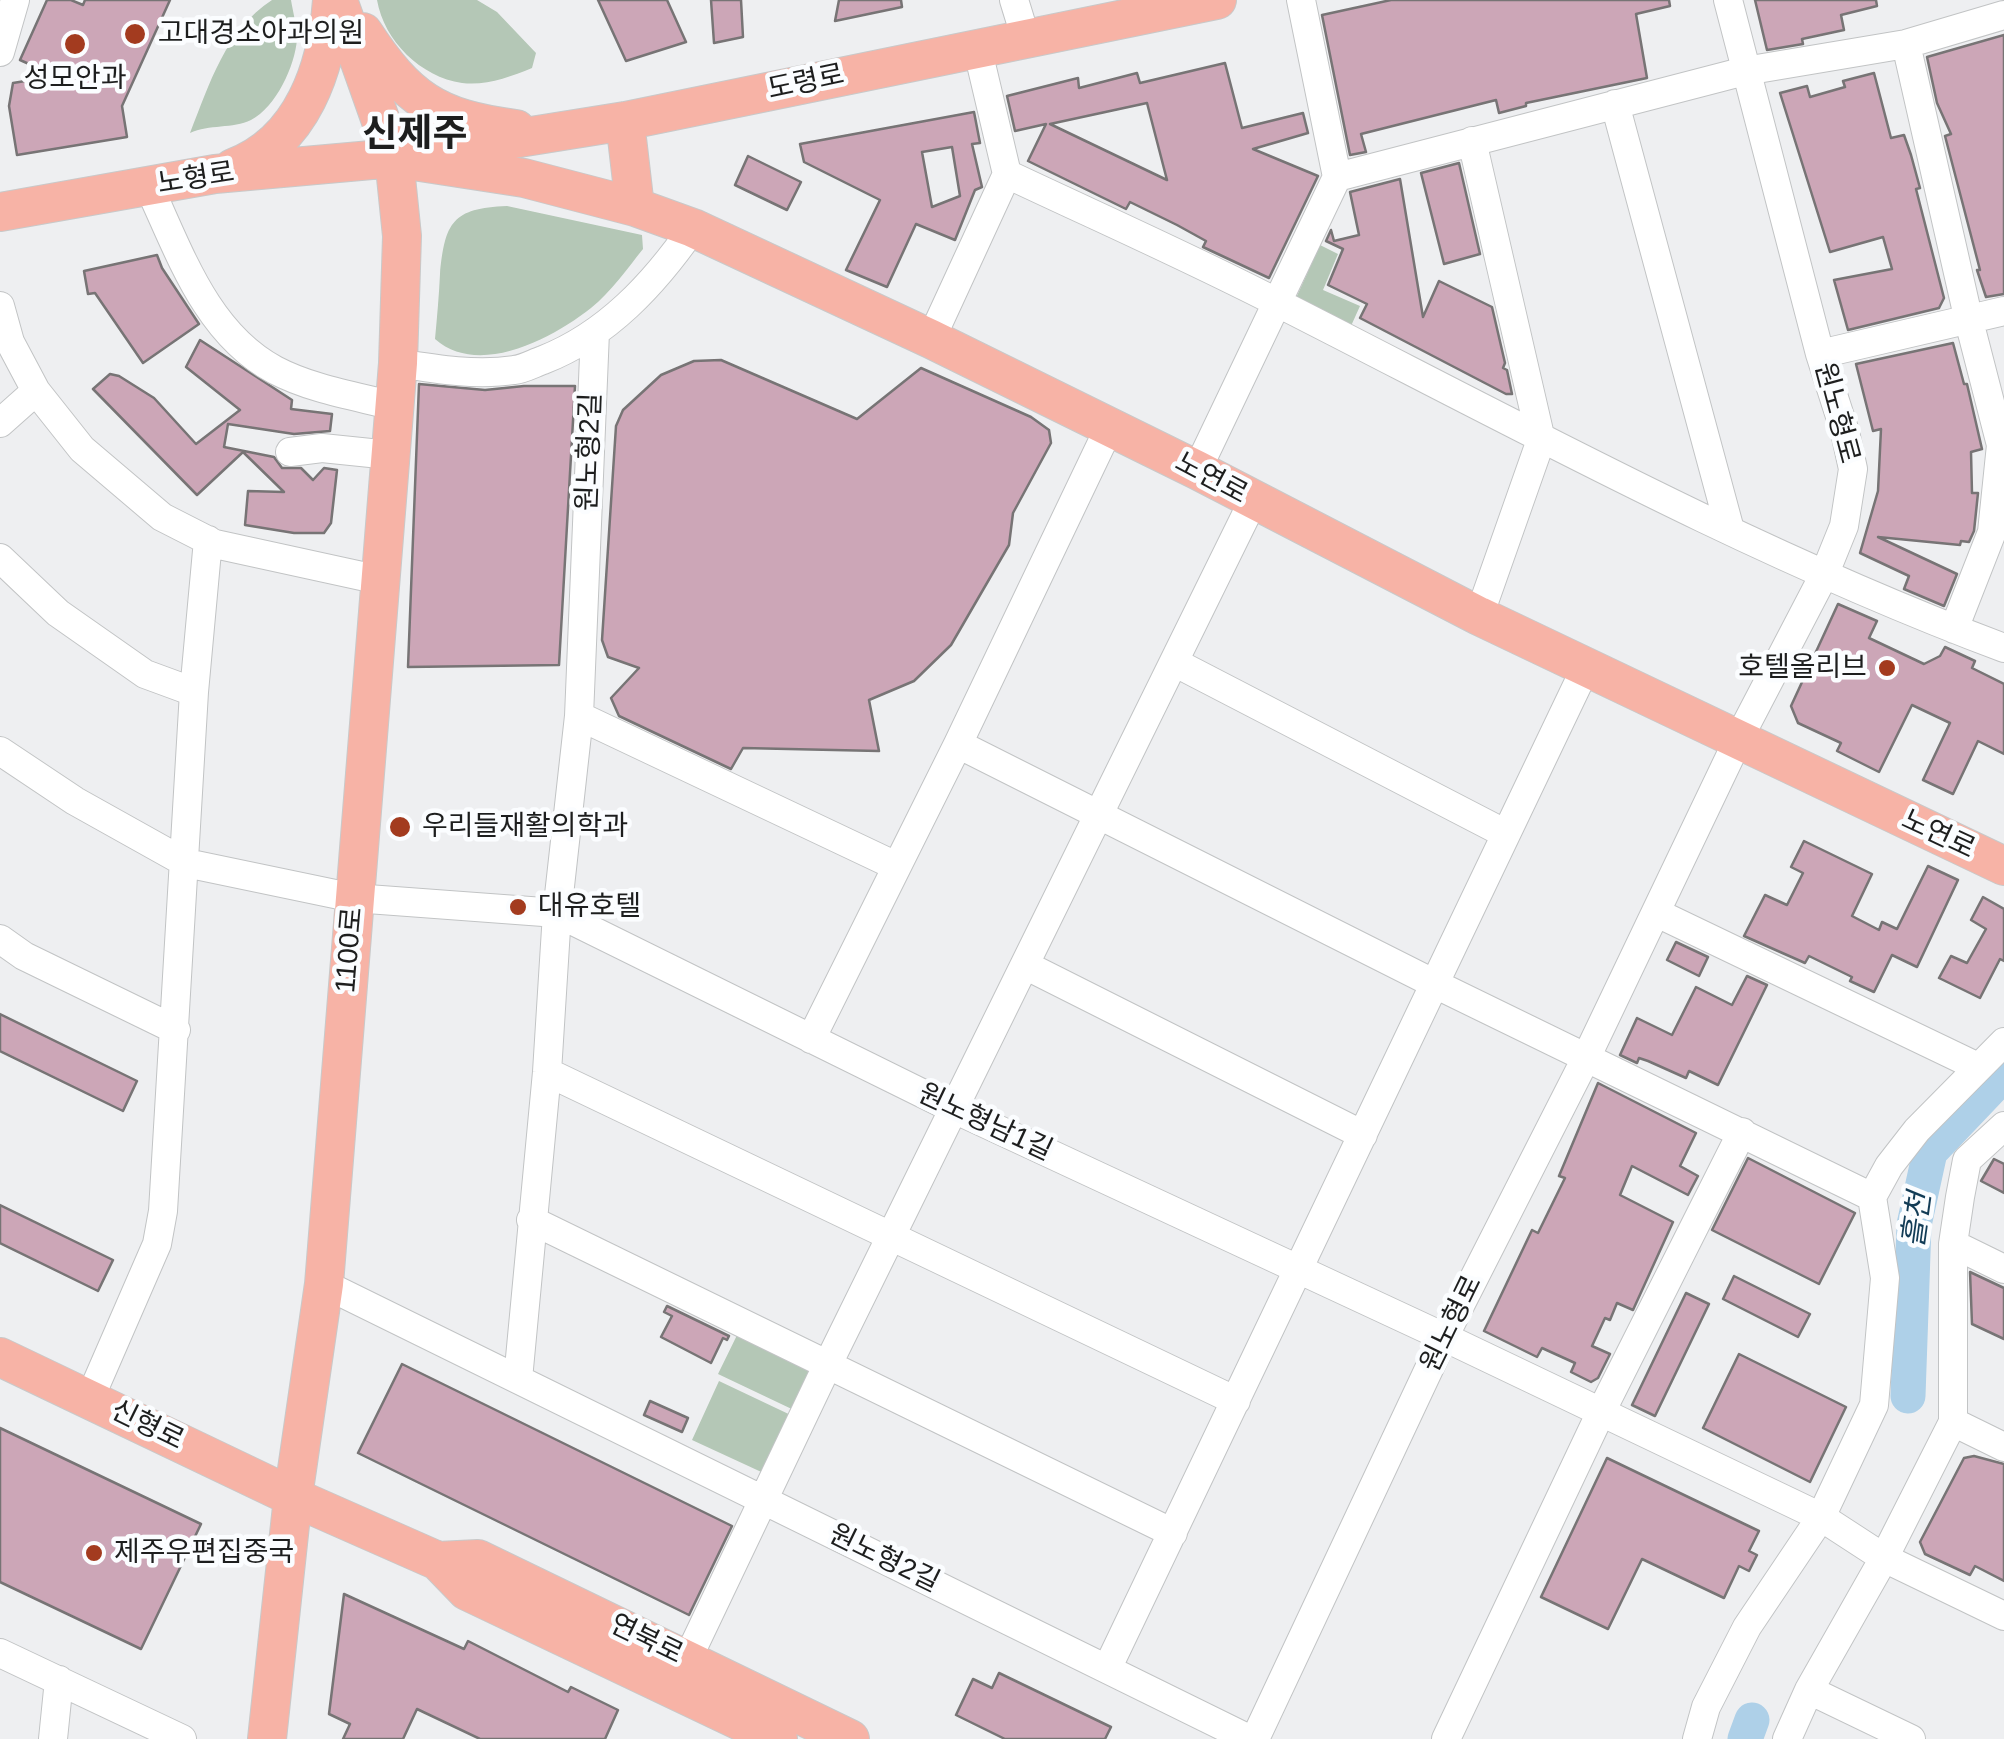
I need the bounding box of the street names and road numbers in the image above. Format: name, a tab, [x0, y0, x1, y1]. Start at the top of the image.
street label: 도령로	[765, 59, 847, 107]
street label: 노형로	[155, 156, 237, 202]
street label: 원노형로	[1806, 359, 1866, 467]
street label: 원노형2길	[571, 392, 609, 512]
street label: 노연로	[1169, 446, 1253, 512]
street label: 노연로	[1896, 803, 1980, 867]
street label: 1100로	[330, 906, 370, 994]
street label: 원노형남1길	[912, 1077, 1058, 1169]
street label: 원노형로	[1414, 1270, 1490, 1378]
street label: 신형로	[105, 1394, 189, 1458]
street label: 원노형2길	[823, 1518, 945, 1600]
street label: 연북로	[604, 1608, 688, 1672]

